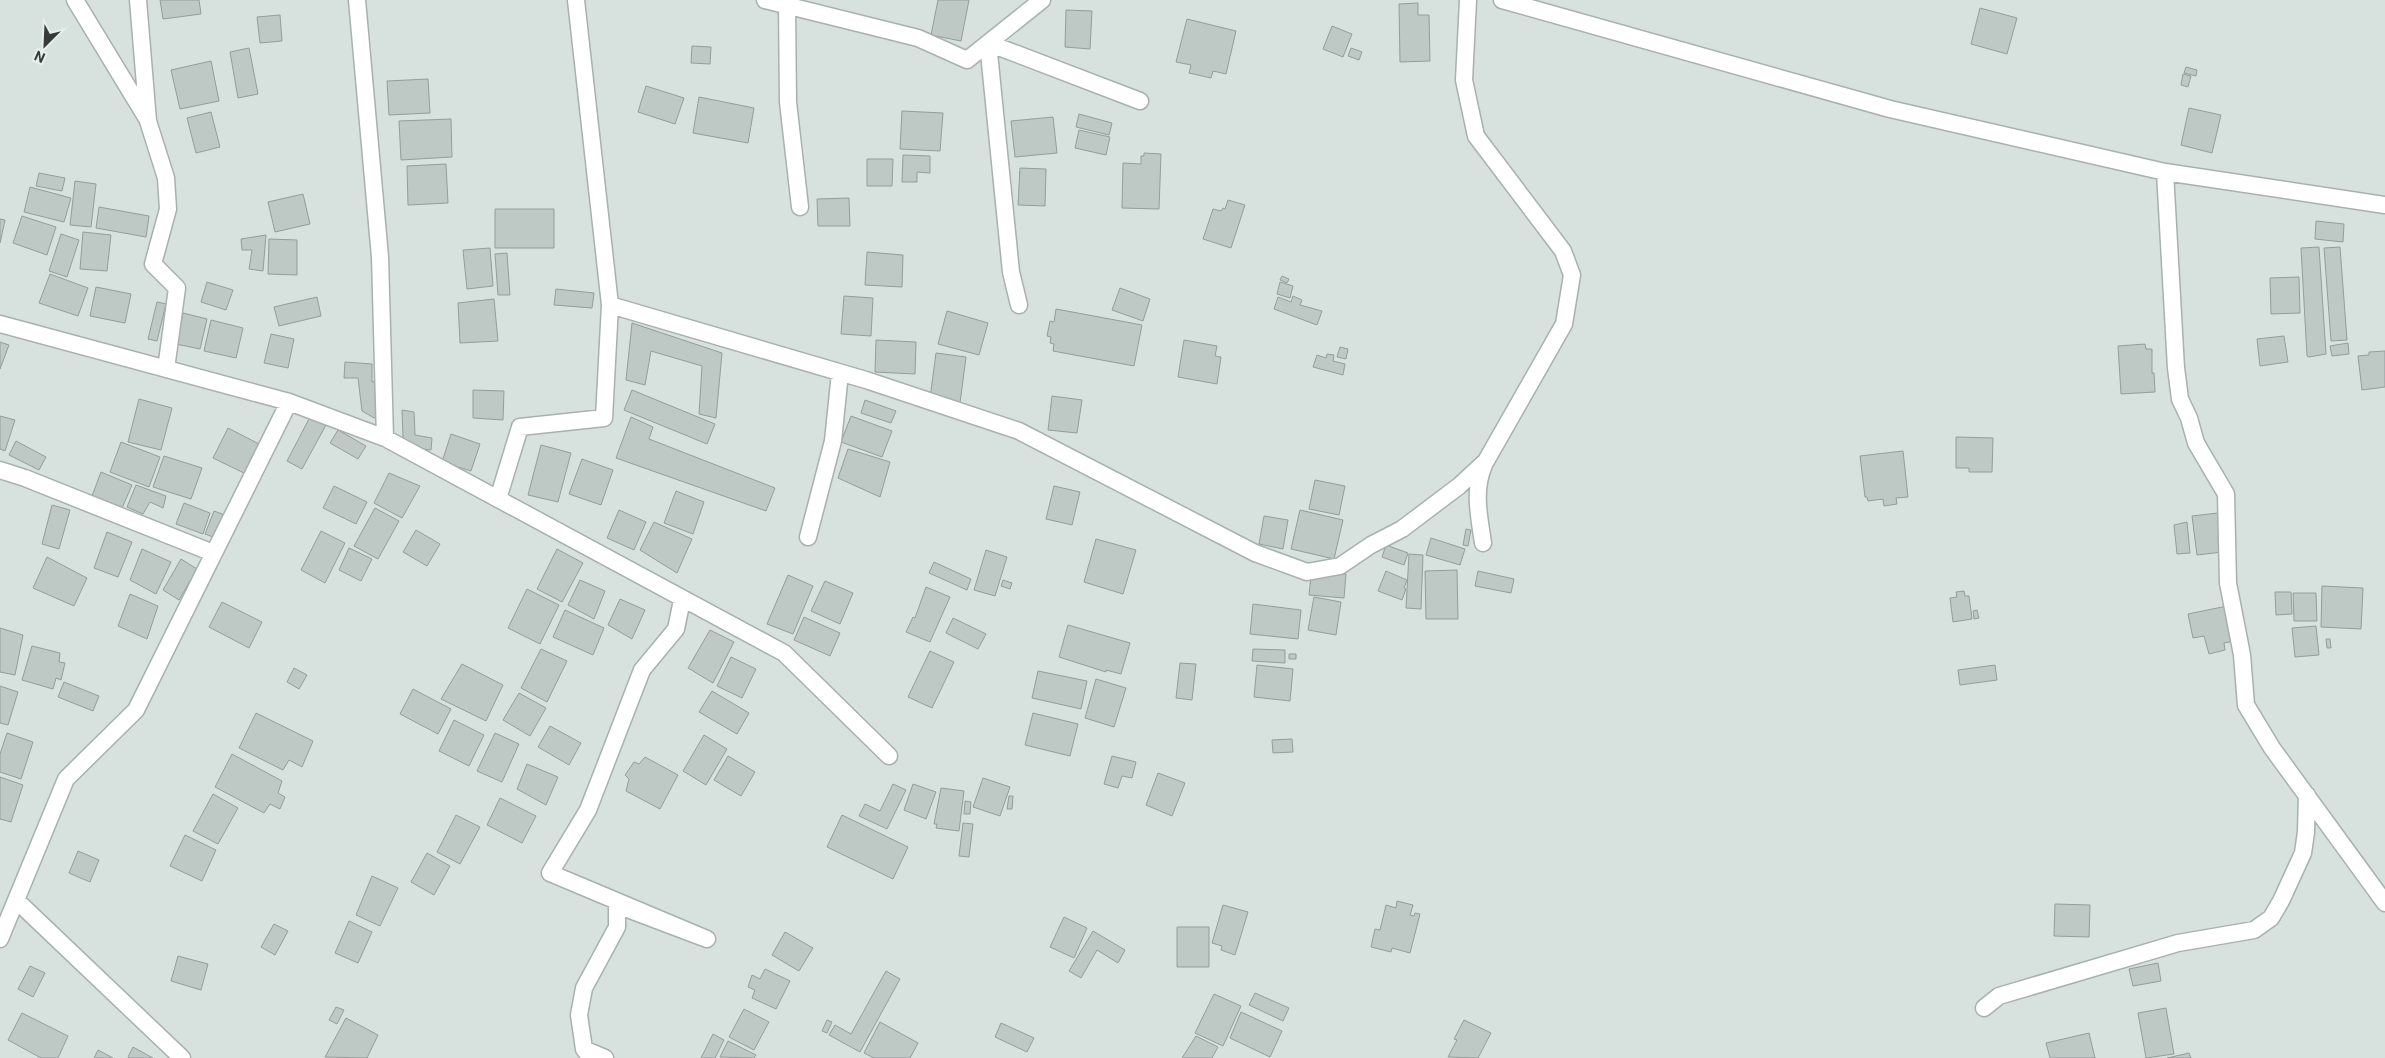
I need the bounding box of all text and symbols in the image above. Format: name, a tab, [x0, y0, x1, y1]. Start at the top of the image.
north arrow	[20, 20, 70, 70]
text: N	[32, 48, 47, 66]

